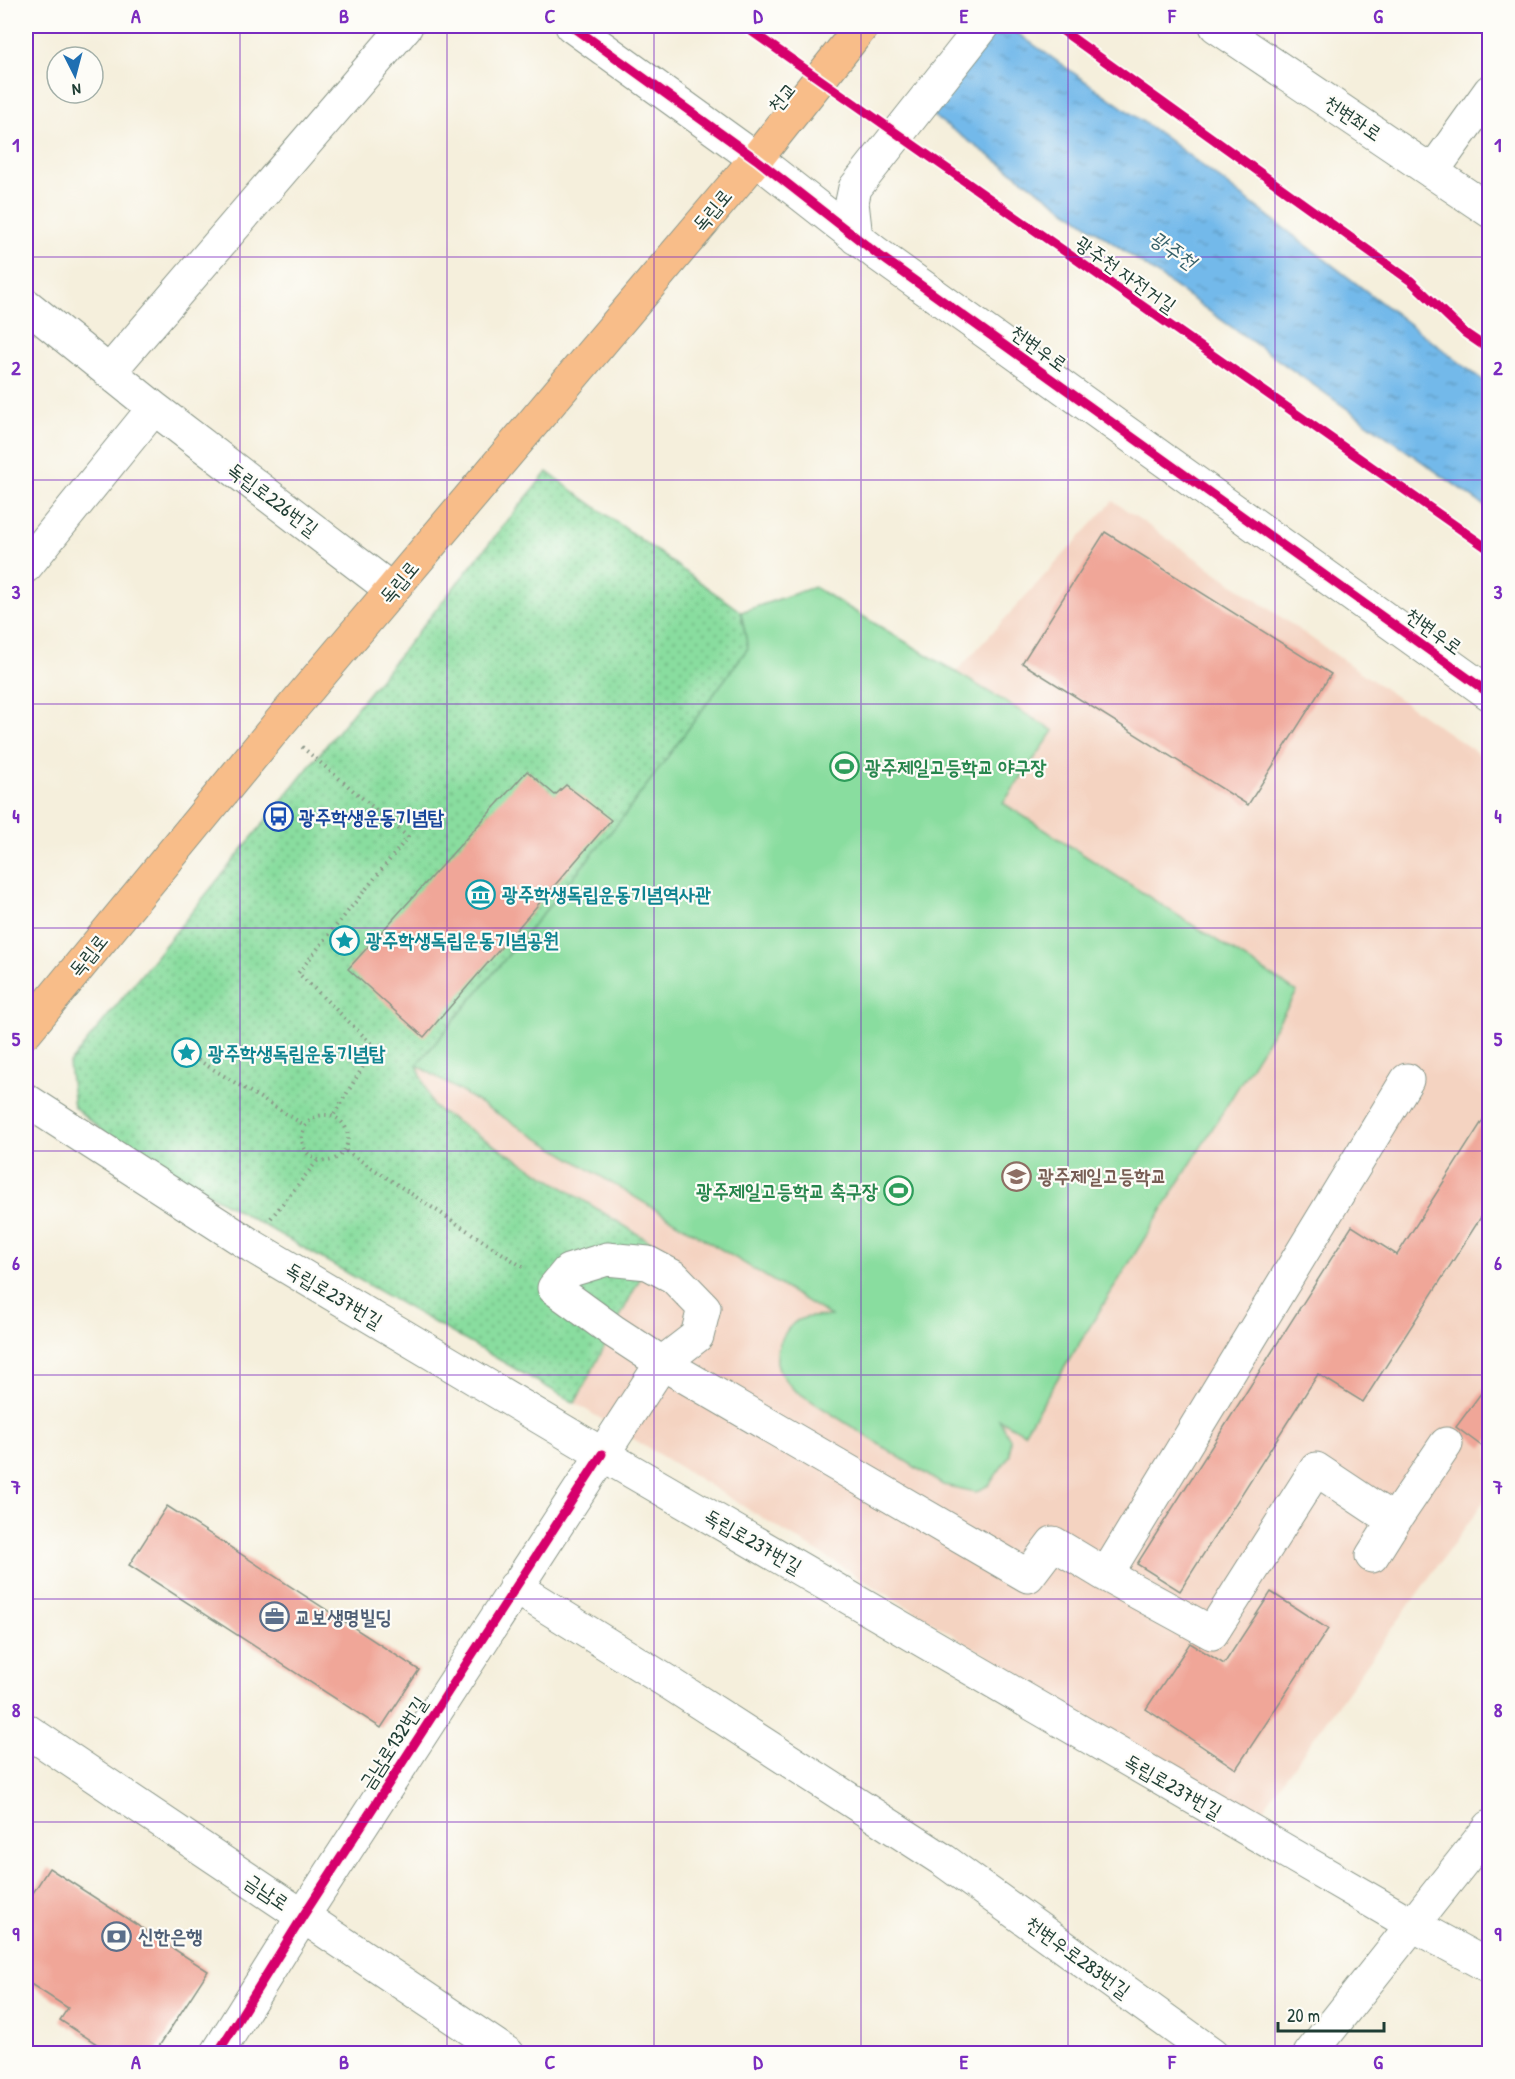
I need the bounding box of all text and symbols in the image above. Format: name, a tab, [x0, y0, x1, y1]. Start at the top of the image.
text: A	[131, 2, 141, 29]
text: B	[339, 2, 349, 29]
text: C	[545, 2, 556, 29]
text: D	[753, 2, 763, 29]
text: E	[960, 2, 969, 29]
text: F	[1167, 2, 1177, 29]
text: G	[1373, 2, 1383, 29]
north arrow	[45, 45, 105, 105]
street label: 천교	[761, 76, 802, 118]
text: N	[71, 79, 82, 101]
street label: 천변좌로	[1319, 88, 1388, 147]
text: 1	[12, 131, 20, 158]
text: 1	[1494, 131, 1502, 158]
street label: 독립로	[686, 183, 737, 237]
water label: 광주천	[1144, 223, 1204, 277]
street label: 광주천 자전거길	[1071, 229, 1182, 318]
street label: 천변우로	[1005, 318, 1073, 377]
text: 2	[11, 354, 21, 381]
text: 2	[1493, 354, 1503, 381]
street label: 독립로226번길	[222, 456, 324, 542]
street label: 독립로	[373, 555, 424, 609]
text: 3	[12, 578, 21, 605]
text: 3	[1494, 578, 1503, 605]
street label: 천변우로	[1400, 601, 1468, 660]
sports icon: 광주제일고등학교 야구장	[828, 751, 860, 783]
place label: 광주제일고등학교 야구장	[865, 753, 1047, 780]
bus stop icon: 광주학생운동기념탑	[262, 801, 294, 833]
text: 4	[12, 802, 20, 829]
text: 4	[1494, 802, 1502, 829]
place label: 광주학생운동기념탑	[299, 803, 445, 830]
museum icon: 광주학생독립운동기념역사관	[465, 878, 497, 910]
place label: 광주학생독립운동기념역사관	[502, 880, 711, 907]
place icon: 광주학생독립운동기념공원	[329, 924, 361, 956]
place label: 광주학생독립운동기념공원	[366, 926, 559, 953]
street label: 독립로	[62, 927, 113, 982]
text: 5	[12, 1025, 21, 1052]
text: 5	[1494, 1025, 1503, 1052]
place icon: 광주학생독립운동기념탑	[171, 1037, 203, 1069]
place label: 광주학생독립운동기념탑	[208, 1039, 386, 1066]
school or university icon: 광주제일고등학교	[1001, 1160, 1033, 1192]
place label: 광주제일고등학교	[1038, 1162, 1167, 1189]
sports icon: 광주제일고등학교 축구장	[883, 1175, 915, 1207]
place label: 광주제일고등학교 축구장	[696, 1177, 878, 1204]
text: 6	[12, 1249, 20, 1276]
text: 6	[1494, 1249, 1502, 1276]
street label: 독립로237번길	[281, 1255, 388, 1334]
text: 7	[10, 1473, 21, 1500]
text: 7	[1492, 1473, 1503, 1500]
street label: 독립로237번길	[699, 1502, 807, 1579]
office icon: 교보생명빌딩	[258, 1601, 290, 1633]
place label: 교보생명빌딩	[295, 1603, 392, 1630]
street label: 금남로132번길	[352, 1691, 433, 1795]
text: 8	[12, 1696, 21, 1723]
text: 8	[1494, 1696, 1503, 1723]
street label: 독립로237번길	[1119, 1747, 1227, 1824]
street label: 금남로	[240, 1867, 295, 1916]
street label: 천변우로283번길	[1020, 1909, 1136, 2004]
text: 9	[12, 1920, 20, 1947]
bank icon: 신한은행	[101, 1920, 133, 1952]
text: 9	[1494, 1920, 1502, 1947]
place label: 신한은행	[138, 1922, 202, 1949]
scale bar	[1278, 1995, 1384, 2033]
text: 20 m	[1287, 2003, 1320, 2028]
text: A	[131, 2048, 141, 2075]
text: B	[339, 2048, 349, 2075]
text: C	[545, 2048, 556, 2075]
text: D	[753, 2048, 763, 2075]
text: E	[960, 2048, 969, 2075]
text: F	[1167, 2048, 1177, 2075]
text: G	[1373, 2048, 1383, 2075]

